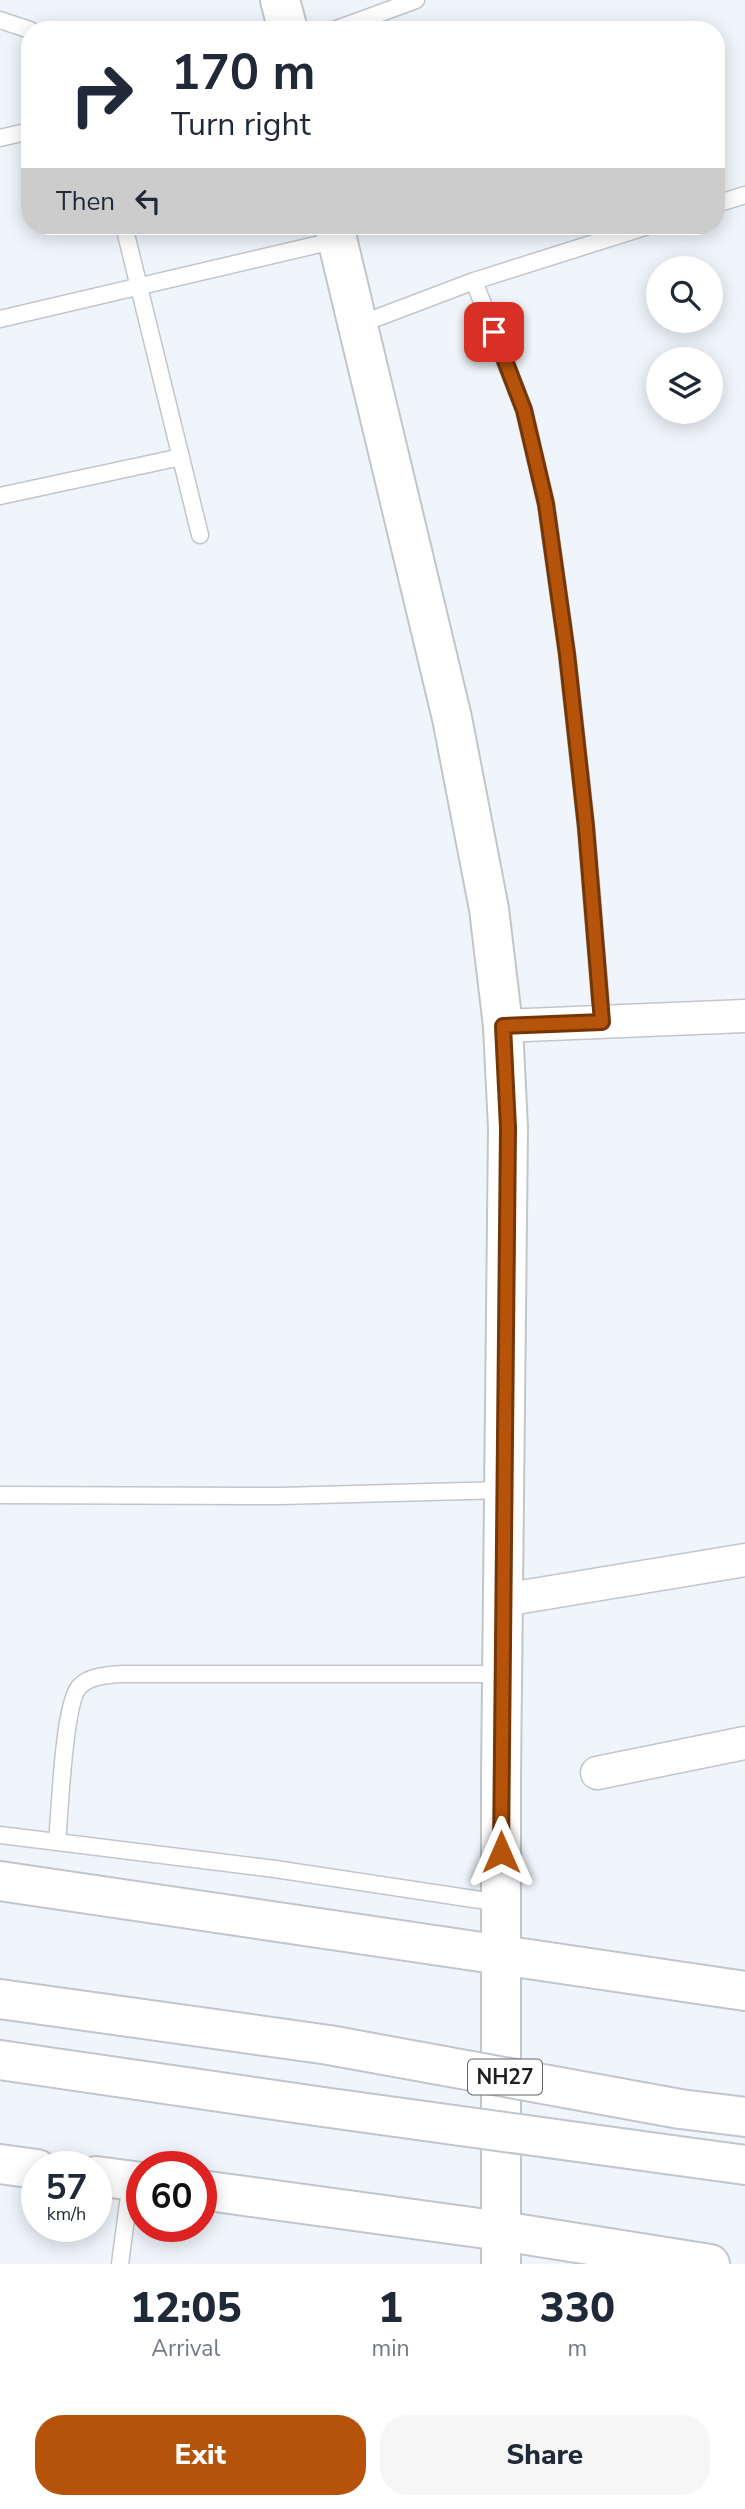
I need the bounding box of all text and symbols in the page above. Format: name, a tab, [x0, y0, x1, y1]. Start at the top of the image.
text: 170 m	[171, 39, 315, 106]
icon: right	[56, 49, 147, 140]
text: Turn right	[171, 103, 311, 146]
icon: left	[129, 182, 167, 220]
text: Then	[56, 184, 115, 219]
map controls	[646, 256, 723, 424]
button: search	[646, 256, 723, 333]
pin	[464, 302, 524, 362]
icon: arrive	[475, 313, 513, 351]
button: layers	[646, 347, 723, 424]
position arrow	[464, 1815, 538, 1889]
road number: NH27	[468, 2060, 542, 2094]
speed limit sign: 60	[126, 2151, 217, 2242]
text: 57	[45, 2164, 88, 2211]
text: km/h	[47, 2202, 86, 2226]
text: 12:05	[130, 2280, 242, 2337]
text: 1	[378, 2280, 403, 2337]
text: 330	[540, 2280, 615, 2337]
text: Arrival	[151, 2333, 220, 2364]
text: min	[372, 2333, 410, 2364]
text: m	[567, 2333, 587, 2364]
button: Exit	[35, 2415, 366, 2495]
button: Share	[380, 2415, 710, 2495]

